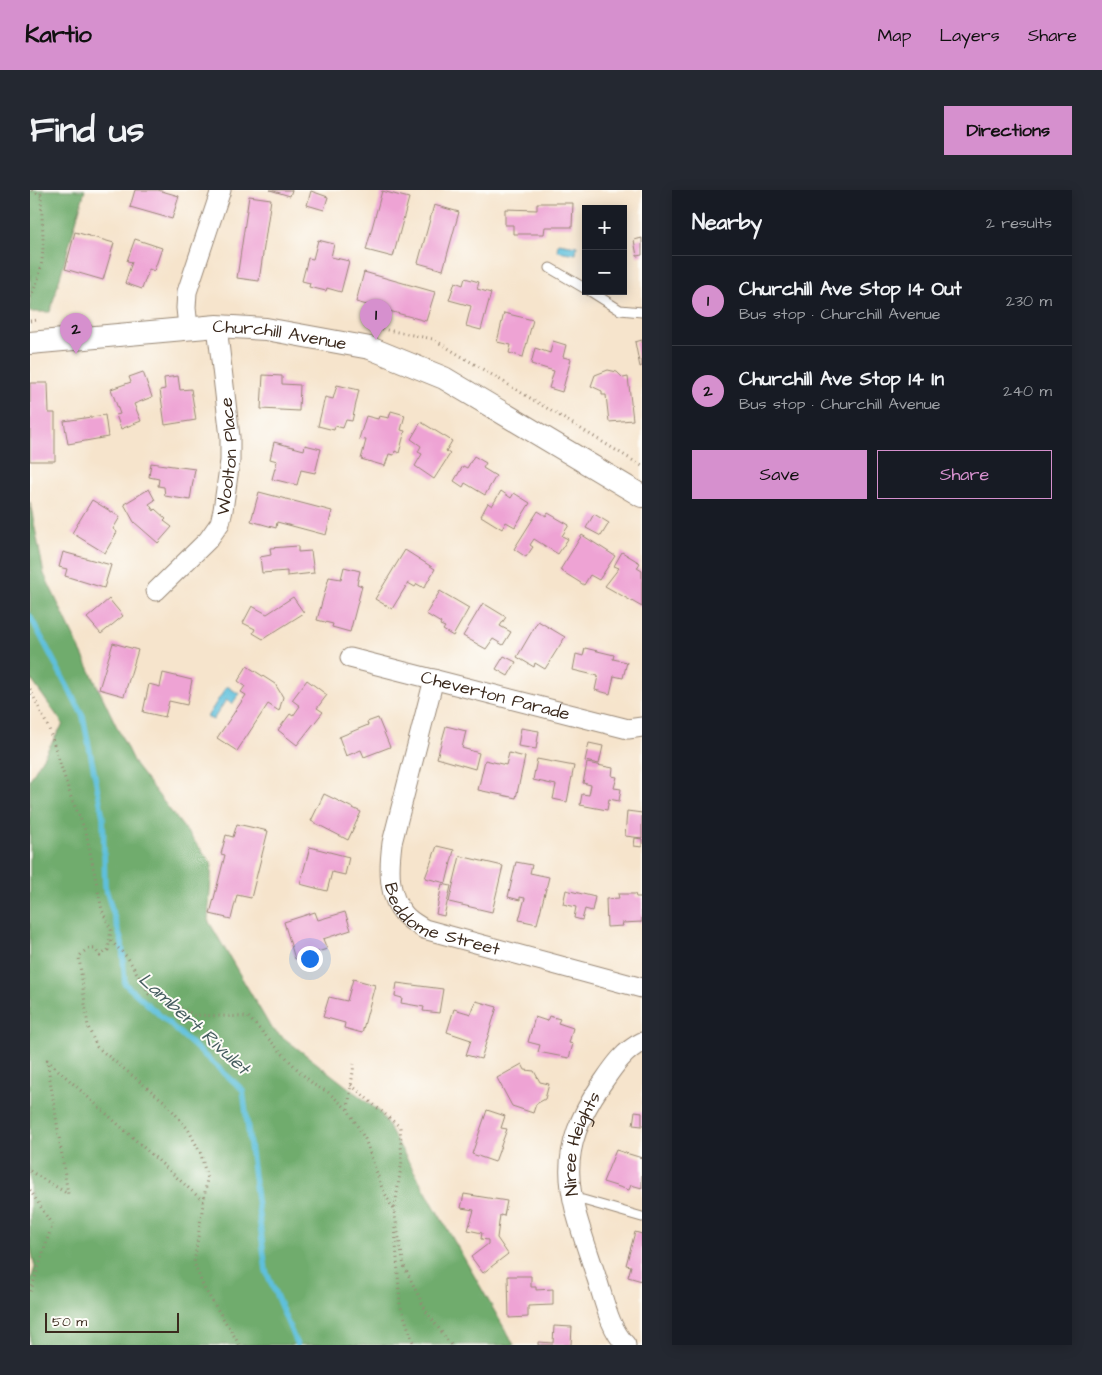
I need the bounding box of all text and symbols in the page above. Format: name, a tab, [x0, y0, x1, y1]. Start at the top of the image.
text: Kartio	[25, 18, 92, 52]
text: Map	[877, 23, 911, 48]
text: Layers	[939, 23, 1000, 48]
text: Share	[1028, 23, 1077, 48]
text: Find us	[30, 106, 144, 155]
button: Directions	[944, 106, 1072, 155]
map controls	[582, 205, 627, 295]
button: +	[582, 205, 627, 250]
text: Nearby	[692, 208, 762, 237]
text: 2 results	[986, 212, 1052, 234]
button: −	[582, 250, 627, 295]
text: Churchill Ave Stop 14 Out	[739, 276, 962, 303]
text: 1	[707, 290, 709, 312]
text: 230 m	[1006, 290, 1052, 312]
pin: 1	[360, 299, 392, 340]
text: Bus stop · Churchill Avenue	[739, 303, 941, 325]
pin: 2	[60, 313, 92, 354]
street label: Churchill Avenue	[212, 313, 349, 356]
text: Churchill Ave Stop 14 In	[739, 366, 944, 393]
text: 2	[703, 380, 713, 402]
text: 240 m	[1003, 380, 1052, 402]
text: Bus stop · Churchill Avenue	[739, 393, 941, 415]
street label: Woolton Place	[210, 396, 243, 517]
button: Save	[692, 450, 867, 499]
button: Share	[877, 450, 1052, 499]
street label: Cheverton Parade	[418, 664, 573, 726]
street label: Beddome Street	[378, 880, 503, 962]
your location	[297, 946, 323, 972]
water label: Lambert Rivulet	[132, 967, 257, 1083]
street label: Niree Heights	[557, 1086, 606, 1198]
scale bar	[45, 1310, 179, 1333]
text: 50 m	[52, 1312, 87, 1332]

